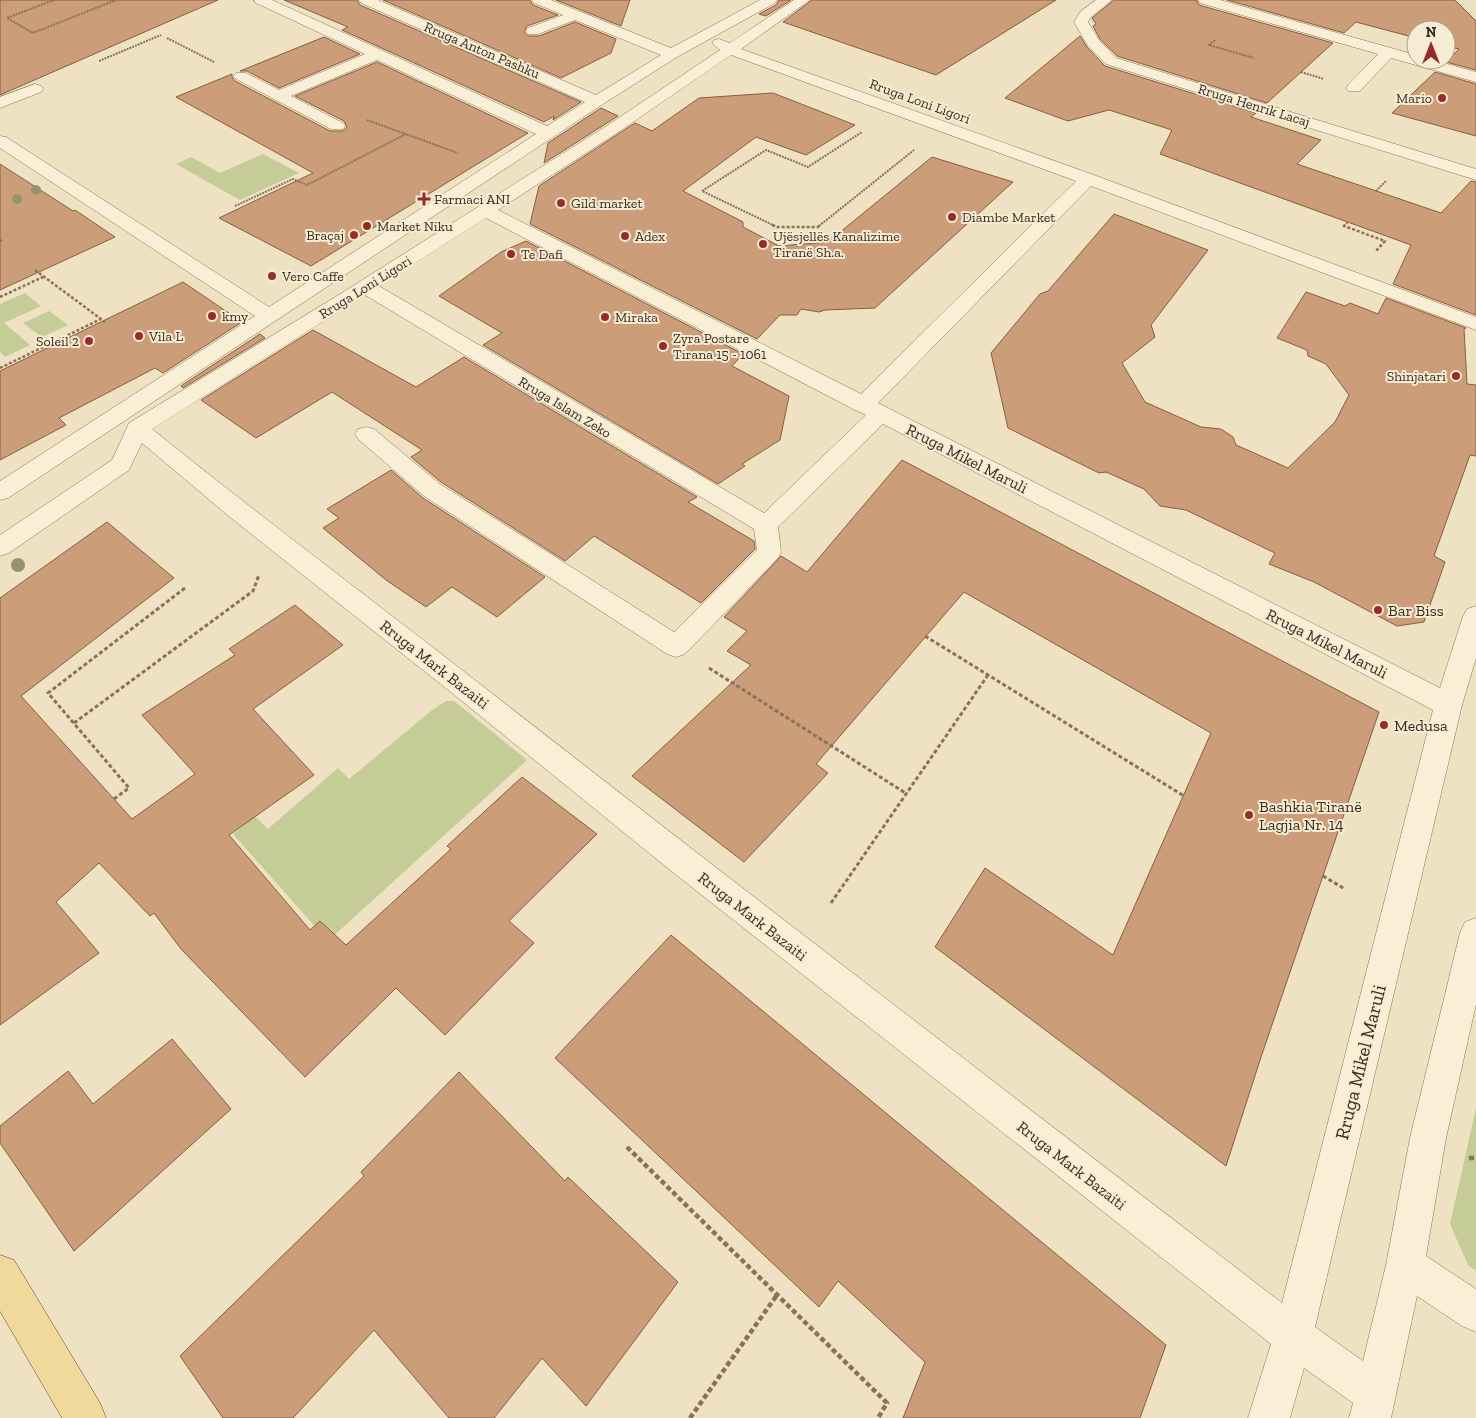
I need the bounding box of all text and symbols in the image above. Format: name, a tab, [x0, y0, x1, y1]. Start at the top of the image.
street label: Rruga Anton Pashku	[421, 18, 542, 83]
north arrow	[1406, 20, 1456, 70]
text: N	[1426, 24, 1437, 41]
street label: Rruga Loni Ligori	[867, 75, 973, 128]
street label: Rruga Henrik Lacaj	[1196, 80, 1312, 131]
place label: Mario	[1396, 90, 1432, 107]
marker: Mario	[1436, 92, 1448, 104]
place label: Farmaci ANI	[434, 191, 510, 208]
marker: Farmaci ANI	[418, 193, 430, 205]
place label: Gild market	[571, 195, 643, 212]
marker: Gild market	[555, 197, 567, 209]
place label: Diambe Market	[962, 209, 1056, 226]
marker: Diambe Market	[946, 211, 958, 223]
place label: Market Niku	[377, 218, 453, 235]
marker: Market Niku	[361, 220, 373, 232]
place label: Braçaj	[306, 227, 344, 244]
place label: Adex	[635, 228, 665, 245]
place label: Ujësjellës Kanalizime Tiranë Sh.a.	[773, 228, 900, 261]
marker: Braçaj	[348, 229, 360, 241]
marker: Adex	[619, 230, 631, 242]
marker: Ujësjellës Kanalizime Tiranë Sh.a.	[757, 238, 769, 250]
place label: Te Dafi	[521, 246, 563, 263]
marker: Te Dafi	[505, 248, 517, 260]
street label: Rruga Loni Ligori	[316, 252, 415, 323]
place label: Vero Caffe	[281, 268, 344, 285]
marker: Vero Caffe	[266, 270, 278, 282]
place label: kmy	[222, 308, 249, 325]
place label: Miraka	[615, 309, 658, 326]
marker: kmy	[206, 310, 218, 322]
marker: Miraka	[599, 311, 611, 323]
place label: Vila L	[148, 328, 183, 345]
marker: Vila L	[133, 330, 145, 342]
place label: Zyra Postare Tirana 15 - 1061	[673, 330, 767, 363]
place label: Soleil 2	[36, 333, 79, 350]
marker: Soleil 2	[83, 335, 95, 347]
marker: Zyra Postare Tirana 15 - 1061	[657, 340, 669, 352]
place label: Shinjatari	[1387, 368, 1446, 385]
marker: Shinjatari	[1450, 370, 1462, 382]
street label: Rruga Islam Zeko	[515, 373, 614, 442]
street label: Rruga Mikel Maruli	[903, 420, 1031, 498]
place label: Bar Biss	[1388, 601, 1444, 620]
marker: Bar Biss	[1372, 604, 1384, 616]
street label: Rruga Mikel Maruli	[1263, 605, 1391, 683]
street label: Rruga Mark Bazaiti	[376, 616, 494, 713]
place label: Medusa	[1394, 716, 1448, 735]
marker: Medusa	[1378, 719, 1390, 731]
place label: Bashkia Tiranë Lagjia Nr. 14	[1259, 797, 1362, 834]
marker: Bashkia Tiranë Lagjia Nr. 14	[1243, 809, 1255, 821]
street label: Rruga Mark Bazaiti	[694, 868, 812, 965]
street label: Rruga Mikel Maruli	[1330, 982, 1391, 1142]
street label: Rruga Mark Bazaiti	[1013, 1117, 1131, 1214]

